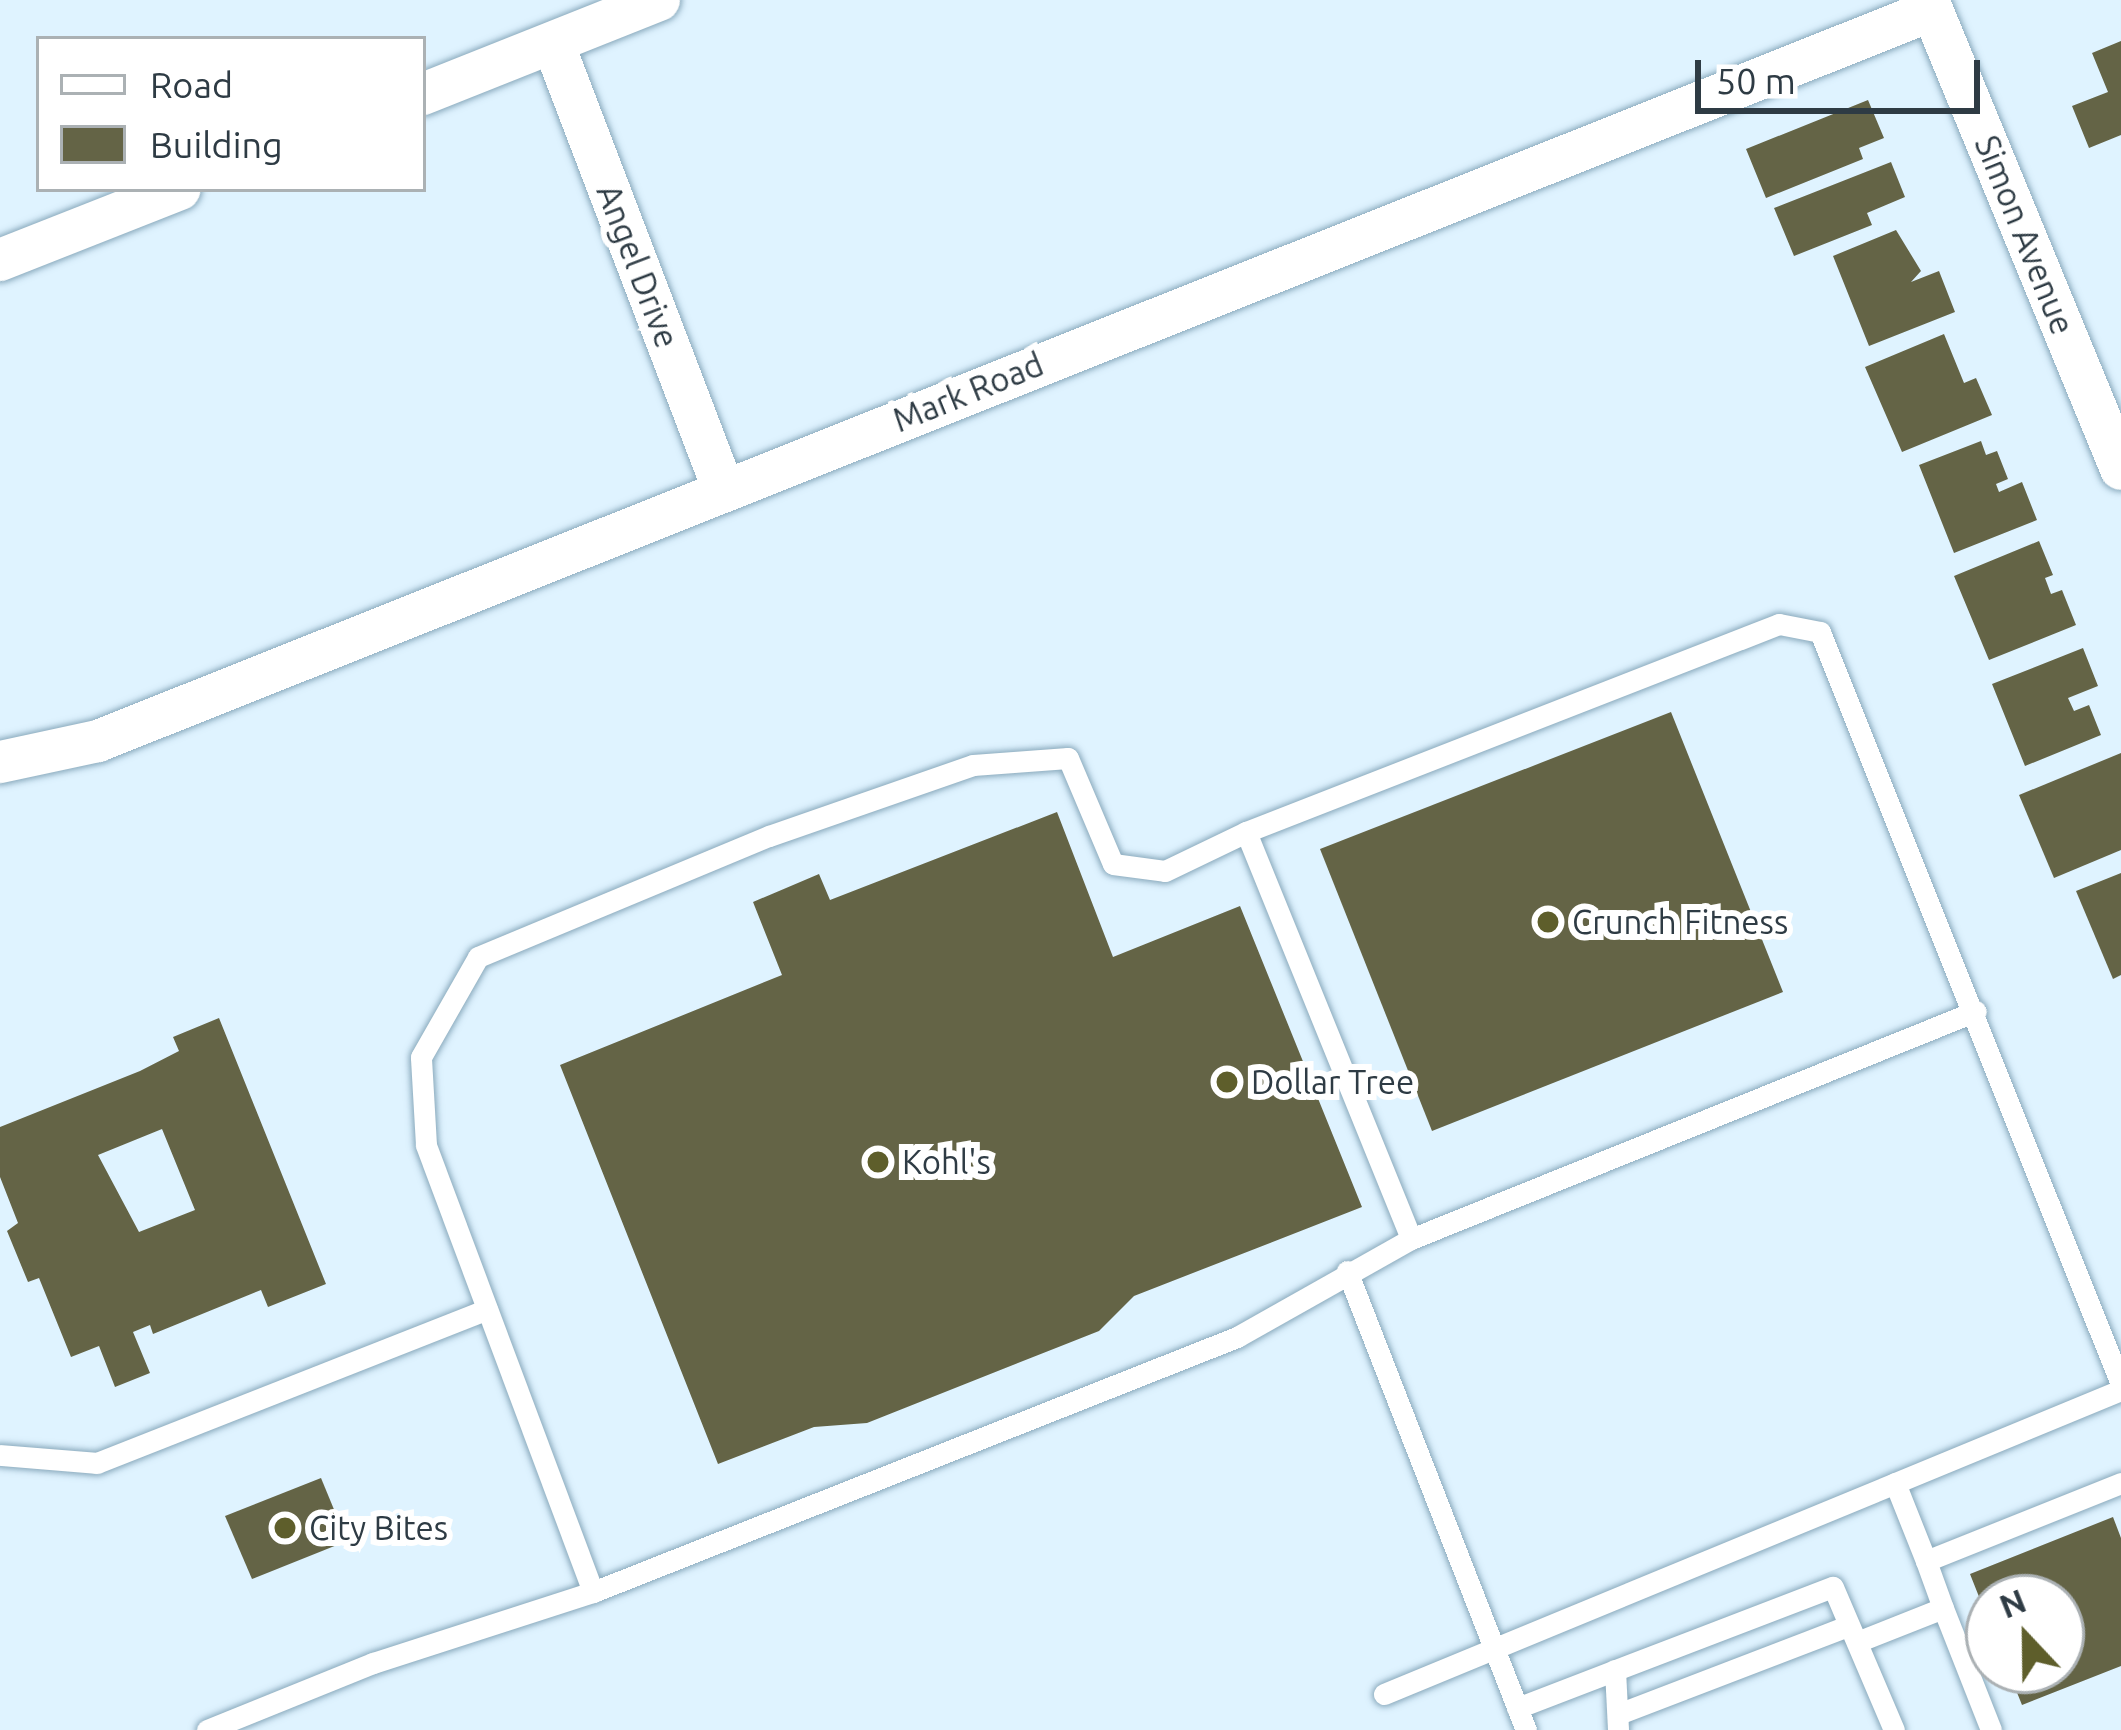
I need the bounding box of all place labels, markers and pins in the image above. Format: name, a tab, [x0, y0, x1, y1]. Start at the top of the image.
place label: Crunch Fitness	[1572, 902, 1788, 942]
marker: Crunch Fitness	[1535, 909, 1561, 935]
place label: Dollar Tree	[1251, 1062, 1414, 1102]
marker: Dollar Tree	[1214, 1069, 1240, 1095]
place label: Kohl's	[902, 1142, 991, 1182]
marker: Kohl's	[865, 1149, 891, 1175]
place label: City Bites	[309, 1508, 448, 1548]
marker: City Bites	[272, 1515, 298, 1541]

